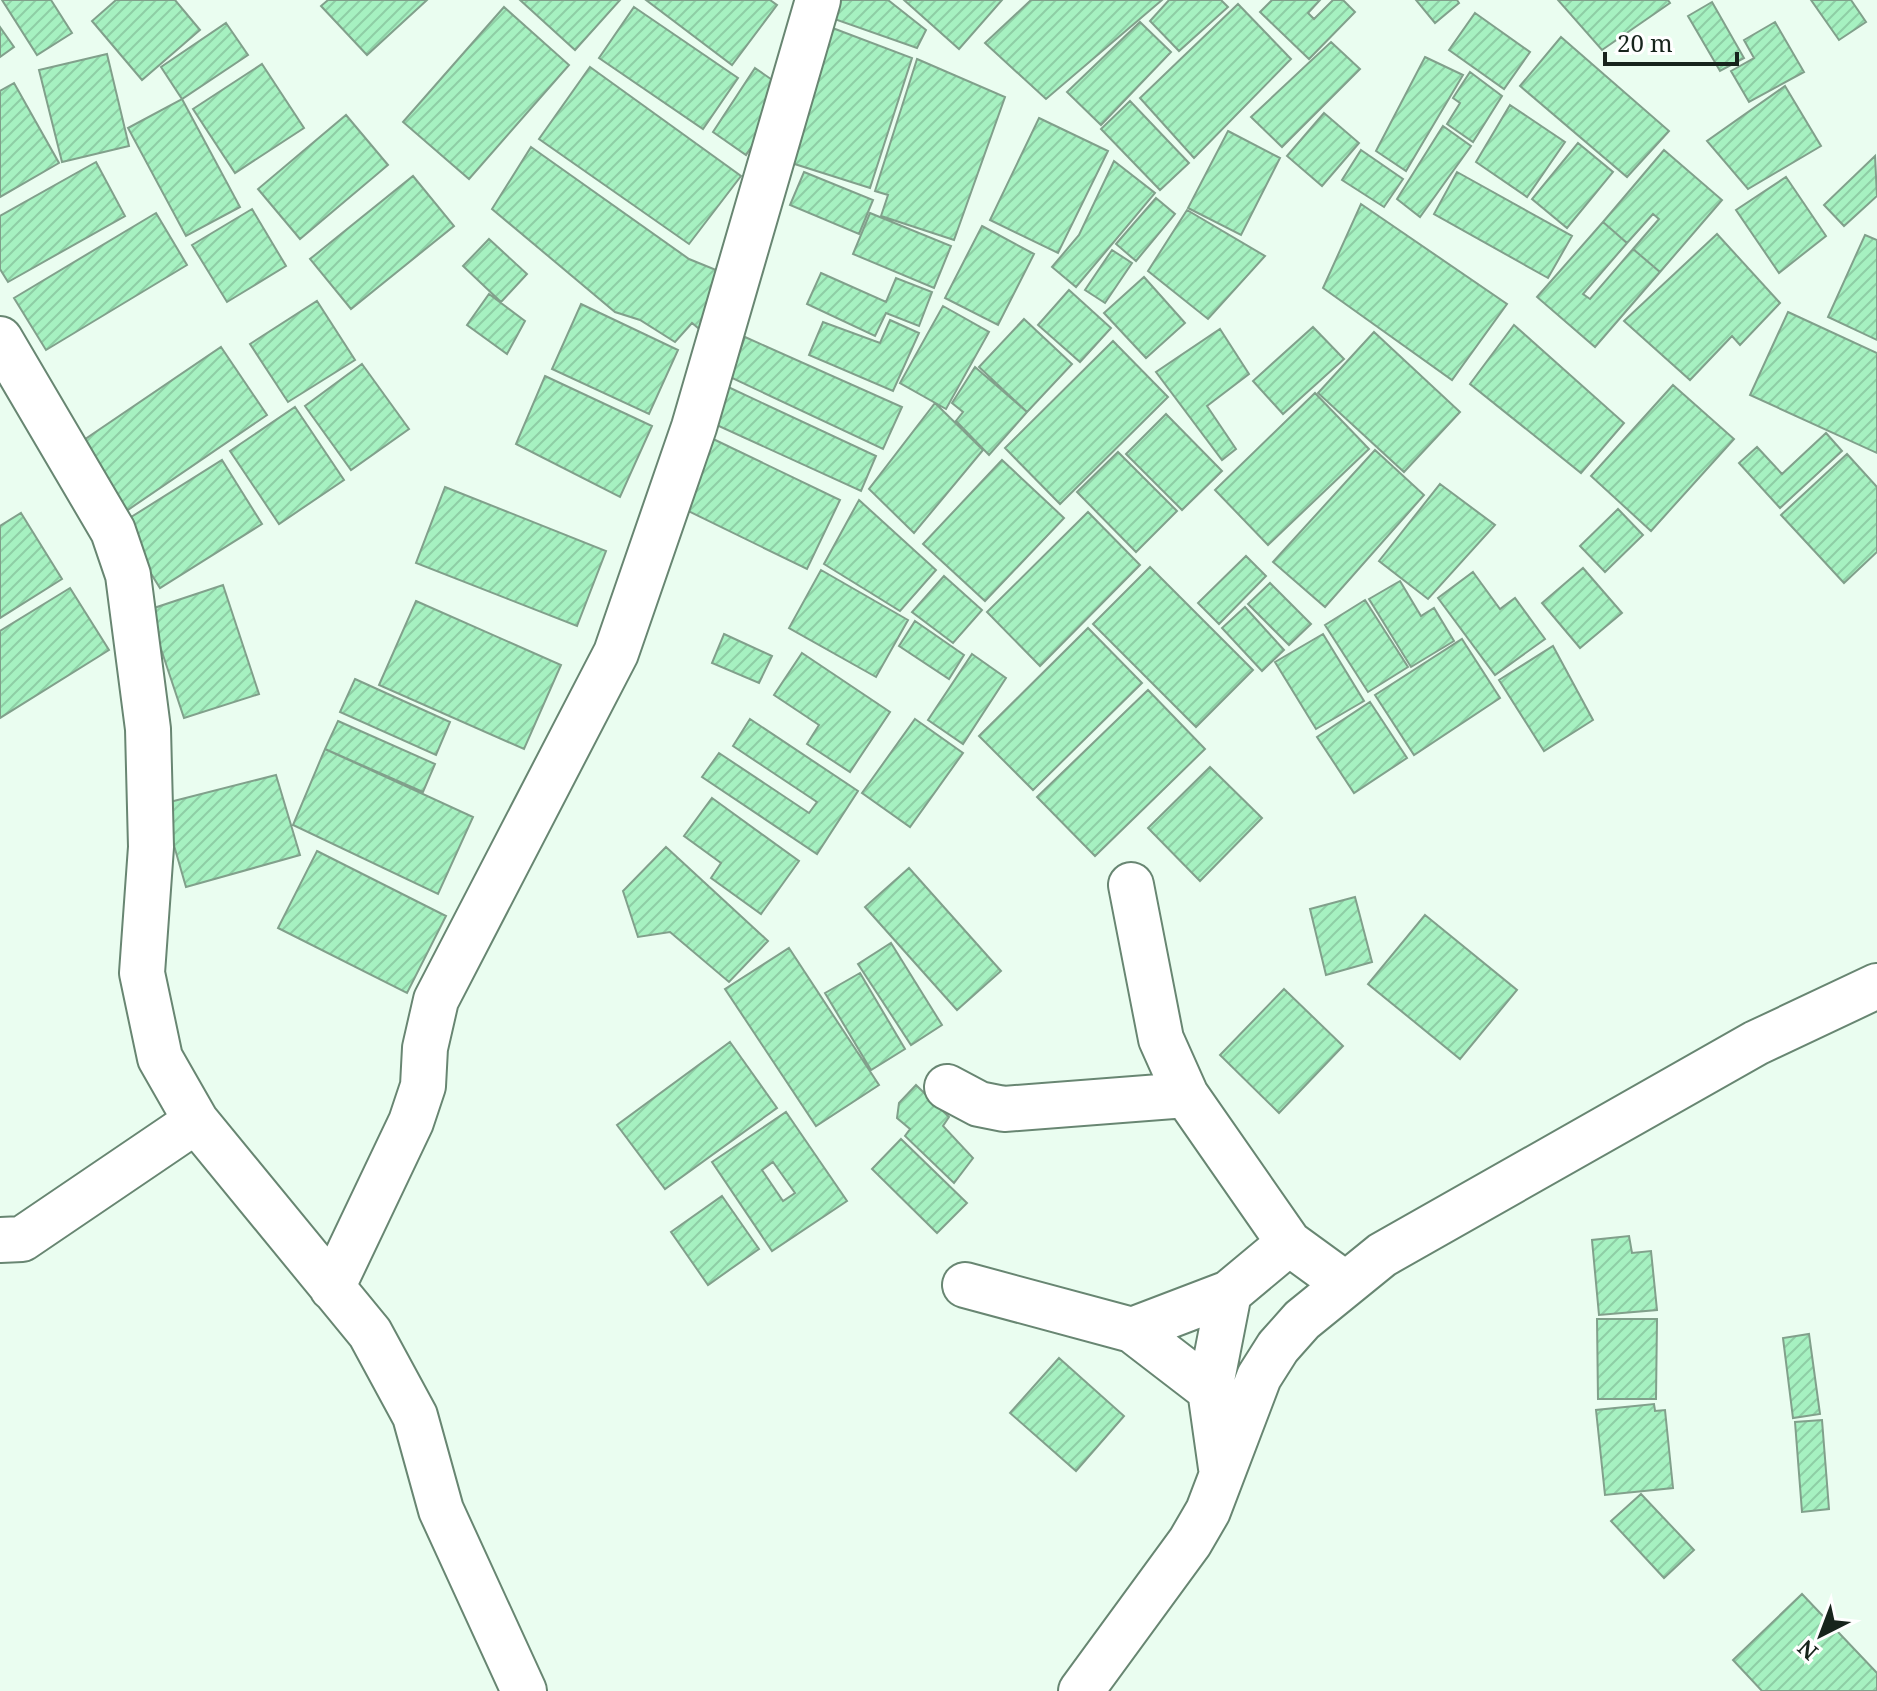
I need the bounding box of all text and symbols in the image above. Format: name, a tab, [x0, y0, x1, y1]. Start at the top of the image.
scale bar	[1605, 16, 1737, 66]
text: 20 m	[1617, 26, 1673, 59]
north arrow	[1781, 1595, 1861, 1675]
text: N	[1790, 1634, 1823, 1668]

